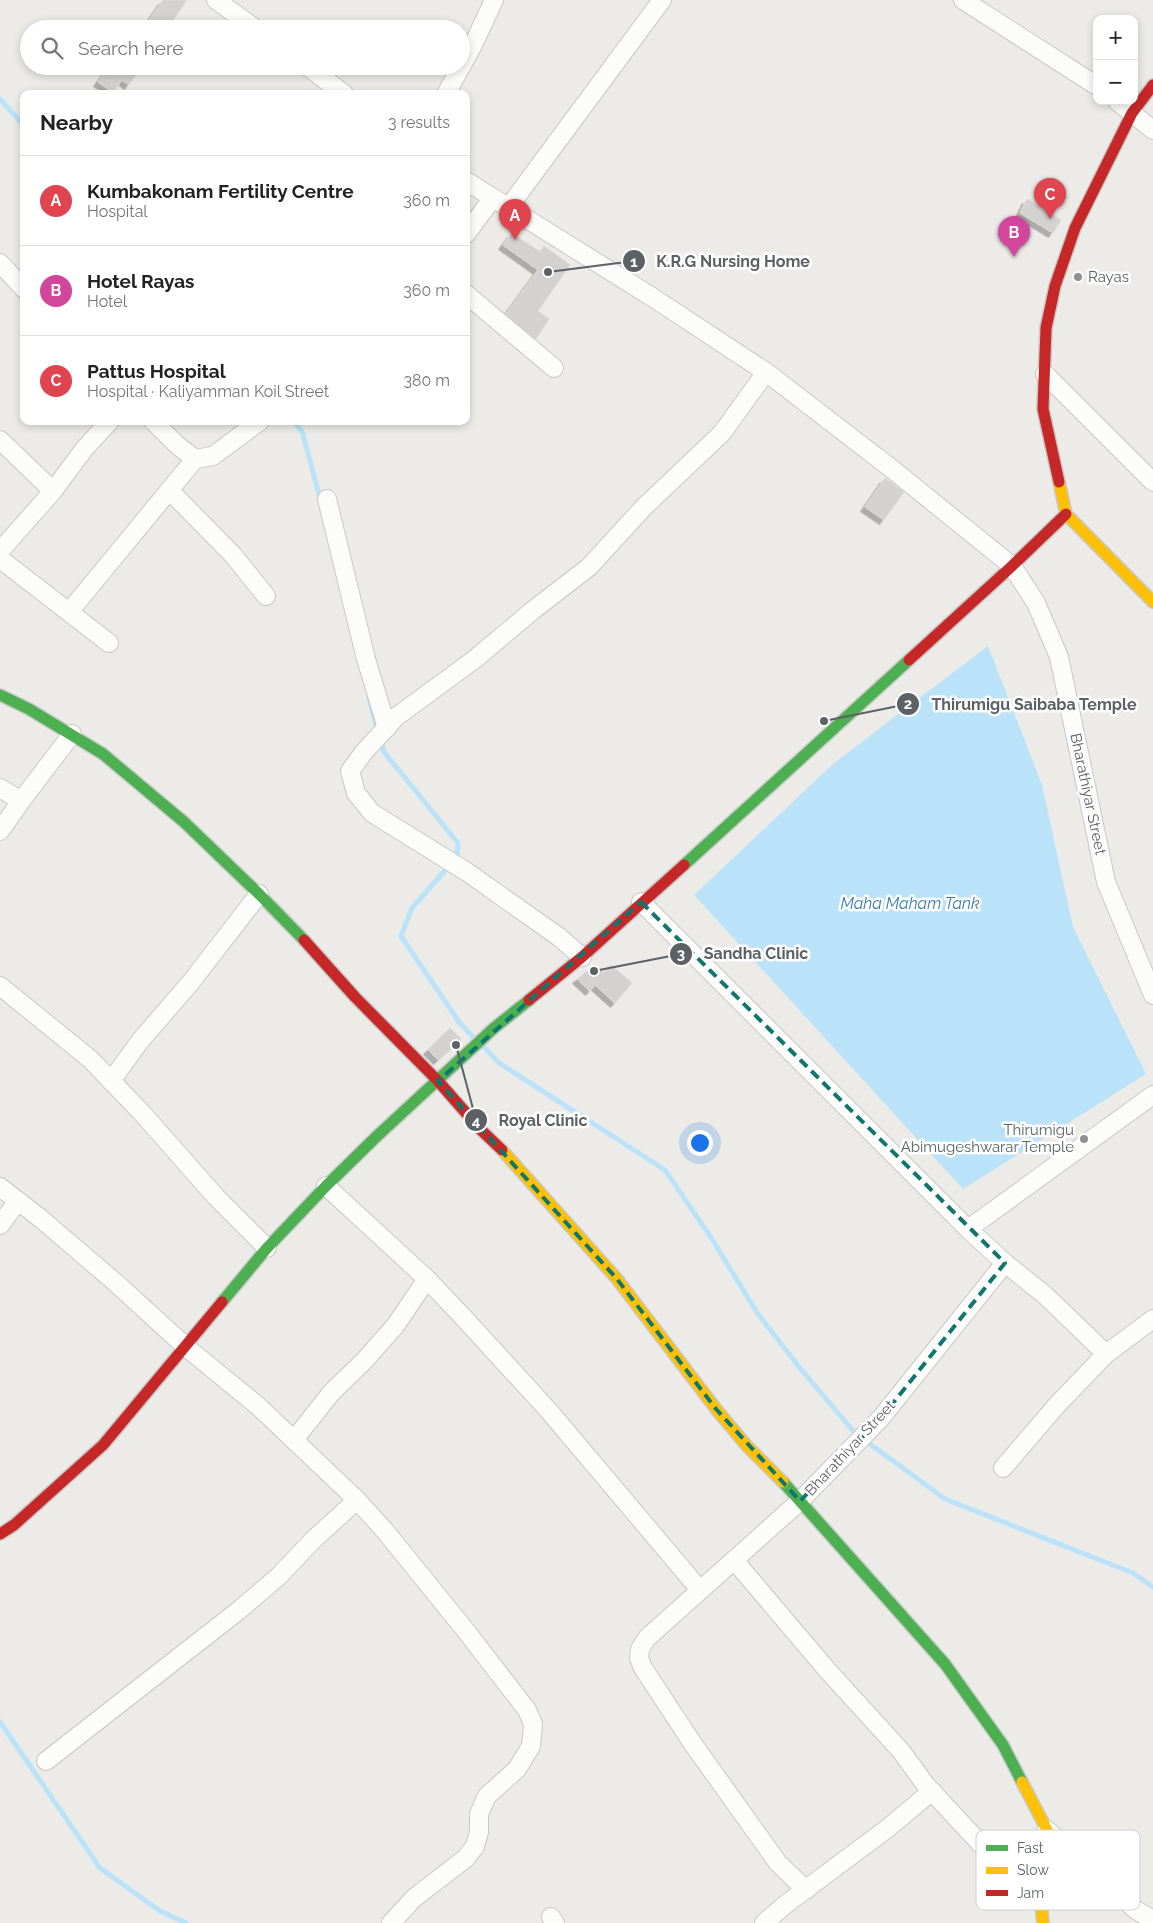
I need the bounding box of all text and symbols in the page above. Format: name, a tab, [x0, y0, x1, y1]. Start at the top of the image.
map controls	[1093, 15, 1138, 105]
button: +	[1093, 15, 1138, 60]
search box	[20, 20, 470, 75]
icon: search	[38, 34, 66, 62]
text: Search here	[78, 37, 184, 59]
button: −	[1093, 60, 1138, 105]
text: Nearby	[40, 110, 113, 135]
text: 3 results	[388, 113, 450, 132]
pin: C	[1034, 178, 1066, 219]
text: Kumbakonam Fertility Centre	[87, 180, 354, 202]
text: A	[51, 191, 61, 210]
text: 360 m	[403, 191, 450, 210]
pin: A	[499, 199, 531, 240]
text: Hospital	[87, 202, 148, 221]
pin: B	[998, 216, 1030, 257]
callout: K.R.G Nursing Home	[622, 246, 820, 277]
text: K.R.G Nursing Home	[656, 252, 810, 271]
text: 1	[630, 253, 638, 271]
place label: Rayas	[1088, 268, 1129, 286]
text: Hotel Rayas	[87, 270, 194, 292]
marker: Rayas	[1072, 271, 1084, 283]
text: B	[51, 281, 61, 300]
text: 360 m	[403, 281, 450, 300]
text: Hotel	[87, 292, 127, 311]
text: Pattus Hospital	[87, 360, 226, 382]
text: C	[51, 371, 61, 390]
text: 380 m	[403, 371, 450, 390]
text: Hospital · Kaliyamman Koil Street	[87, 382, 329, 401]
callout: Thirumigu Saibaba Temple	[896, 689, 1147, 720]
text: 2	[904, 695, 912, 713]
text: Thirumigu Saibaba Temple	[931, 695, 1137, 714]
street label: Bharathiyar Street	[1066, 732, 1110, 856]
water label: Maha Maham Tank	[840, 894, 980, 913]
callout: Sandha Clinic	[669, 938, 818, 969]
text: Sandha Clinic	[704, 944, 808, 963]
text: 3	[677, 945, 685, 963]
callout: Royal Clinic	[464, 1105, 598, 1136]
text: Royal Clinic	[499, 1111, 587, 1130]
text: 4	[472, 1112, 481, 1130]
place label: Thirumigu Abimugeshwarar Temple	[901, 1121, 1074, 1156]
your location	[687, 1130, 713, 1156]
marker: Thirumigu Abimugeshwarar Temple	[1078, 1133, 1090, 1145]
street label: Bharathiyar Street	[801, 1397, 899, 1499]
legend	[976, 1830, 1140, 1910]
text: Fast	[1017, 1840, 1044, 1856]
text: Slow	[1017, 1862, 1049, 1878]
text: Jam	[1017, 1885, 1044, 1901]

